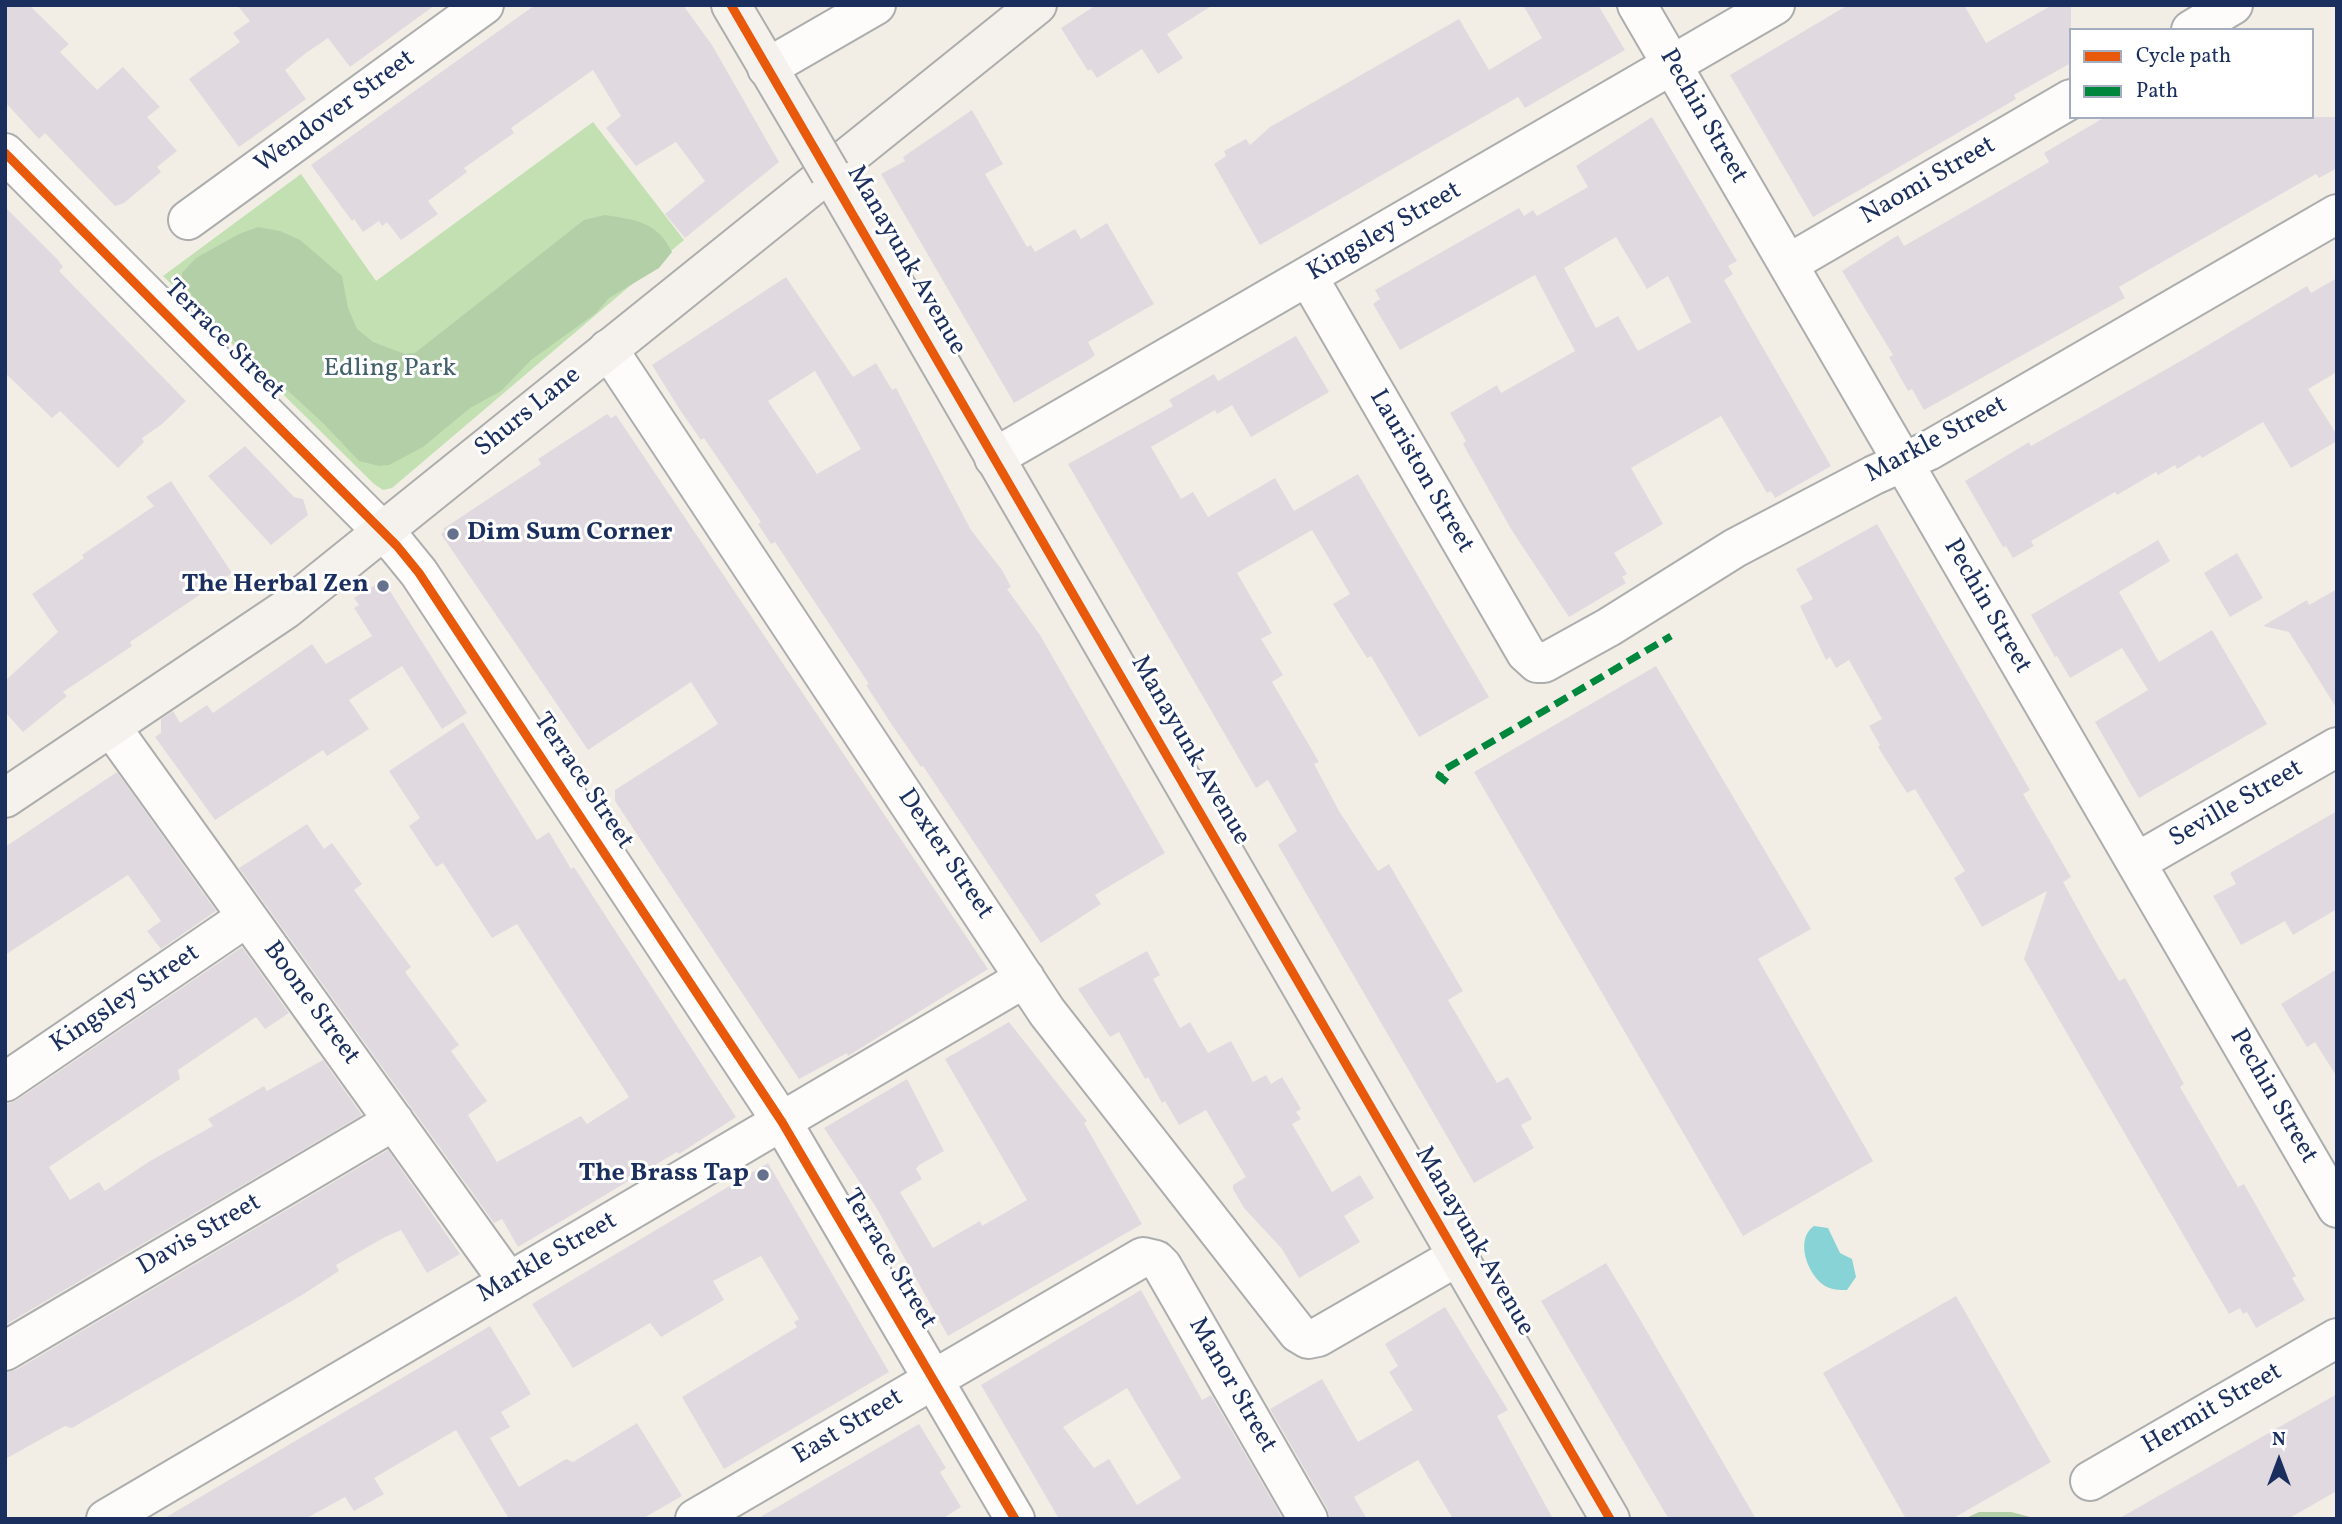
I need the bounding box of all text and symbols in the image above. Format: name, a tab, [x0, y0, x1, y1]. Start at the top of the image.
legend	[2069, 28, 2314, 119]
text: Cycle path	[2136, 42, 2231, 71]
street label: Pechin Street	[1651, 44, 1753, 190]
street label: Wendover Street	[250, 45, 422, 181]
text: Path	[2136, 77, 2178, 106]
street label: Naomi Street	[1856, 131, 2002, 233]
street label: Manayunk Avenue	[838, 161, 972, 361]
street label: Kingsley Street	[1302, 176, 1468, 290]
street label: Terrace Street	[156, 274, 290, 408]
park label: Edling Park	[323, 354, 457, 386]
street label: Shurs Lane	[470, 361, 588, 465]
street label: Lauriston Street	[1361, 385, 1479, 559]
street label: Markle Street	[1861, 391, 2013, 491]
place label: Dim Sum Corner	[467, 518, 673, 550]
marker: Dim Sum Corner	[445, 526, 461, 542]
street label: Pechin Street	[1935, 534, 2037, 680]
place label: The Herbal Zen	[182, 570, 369, 602]
marker: The Herbal Zen	[375, 578, 391, 594]
street label: Manayunk Avenue	[1122, 651, 1256, 851]
street label: Terrace Street	[525, 708, 639, 856]
street label: Seville Street	[2165, 754, 2309, 856]
street label: Dexter Street	[889, 784, 999, 926]
street label: Boone Street	[255, 936, 365, 1072]
street label: Kingsley Street	[46, 939, 206, 1061]
street label: Pechin Street	[2221, 1024, 2323, 1170]
street label: Manayunk Avenue	[1406, 1142, 1540, 1342]
place label: The Brass Tap	[578, 1159, 749, 1191]
marker: The Brass Tap	[755, 1167, 771, 1183]
street label: Terrace Street	[834, 1184, 942, 1336]
street label: Davis Street	[133, 1188, 267, 1284]
street label: Markle Street	[473, 1207, 623, 1311]
street label: Manor Street	[1180, 1313, 1282, 1459]
street label: Hermit Street	[2138, 1357, 2288, 1463]
street label: East Street	[789, 1383, 909, 1473]
north arrow	[2244, 1426, 2314, 1496]
text: N	[2272, 1427, 2286, 1453]

